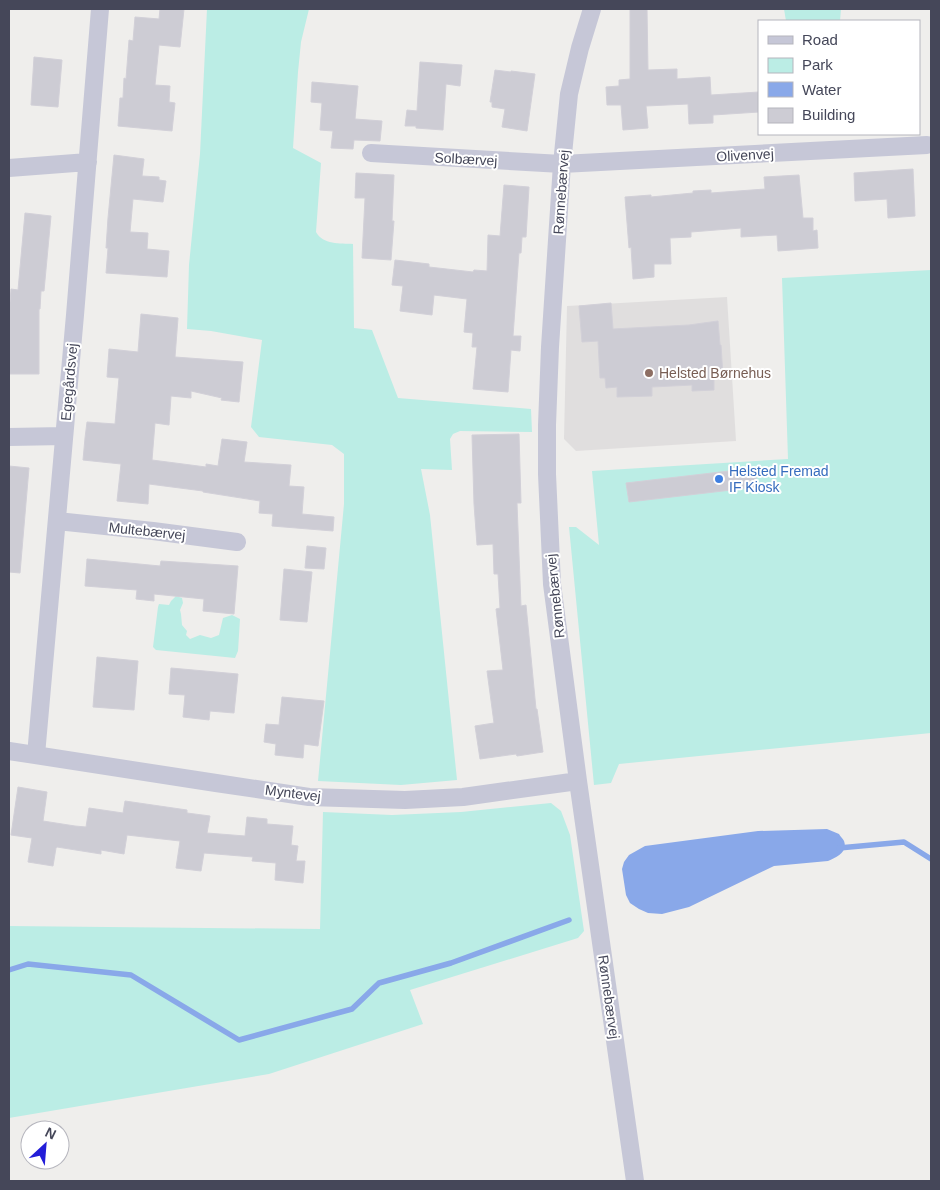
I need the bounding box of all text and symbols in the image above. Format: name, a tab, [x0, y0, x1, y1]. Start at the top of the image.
legend	[758, 20, 920, 135]
text: Road	[802, 31, 838, 48]
text: Park	[802, 56, 833, 73]
text: Water	[802, 81, 841, 98]
text: Building	[802, 106, 855, 123]
street label: Olivenvej	[716, 146, 774, 164]
street label: Solbærvej	[434, 149, 498, 169]
street label: Rønnebærvej	[550, 149, 572, 235]
street label: Egegårdsvej	[58, 343, 80, 421]
place label: Helsted Børnehus	[659, 365, 771, 381]
marker: Helsted Børnehus	[643, 367, 655, 379]
place label: Helsted Fremad IF Kiosk	[729, 463, 829, 495]
marker: Helsted Fremad IF Kiosk	[713, 473, 725, 485]
street label: Multebærvej	[108, 519, 186, 543]
street label: Rønnebærvej	[543, 553, 567, 639]
street label: Myntevej	[264, 782, 322, 804]
street label: Rønnebærvej	[595, 954, 623, 1040]
north arrow	[20, 1120, 70, 1170]
text: N	[43, 1124, 59, 1143]

